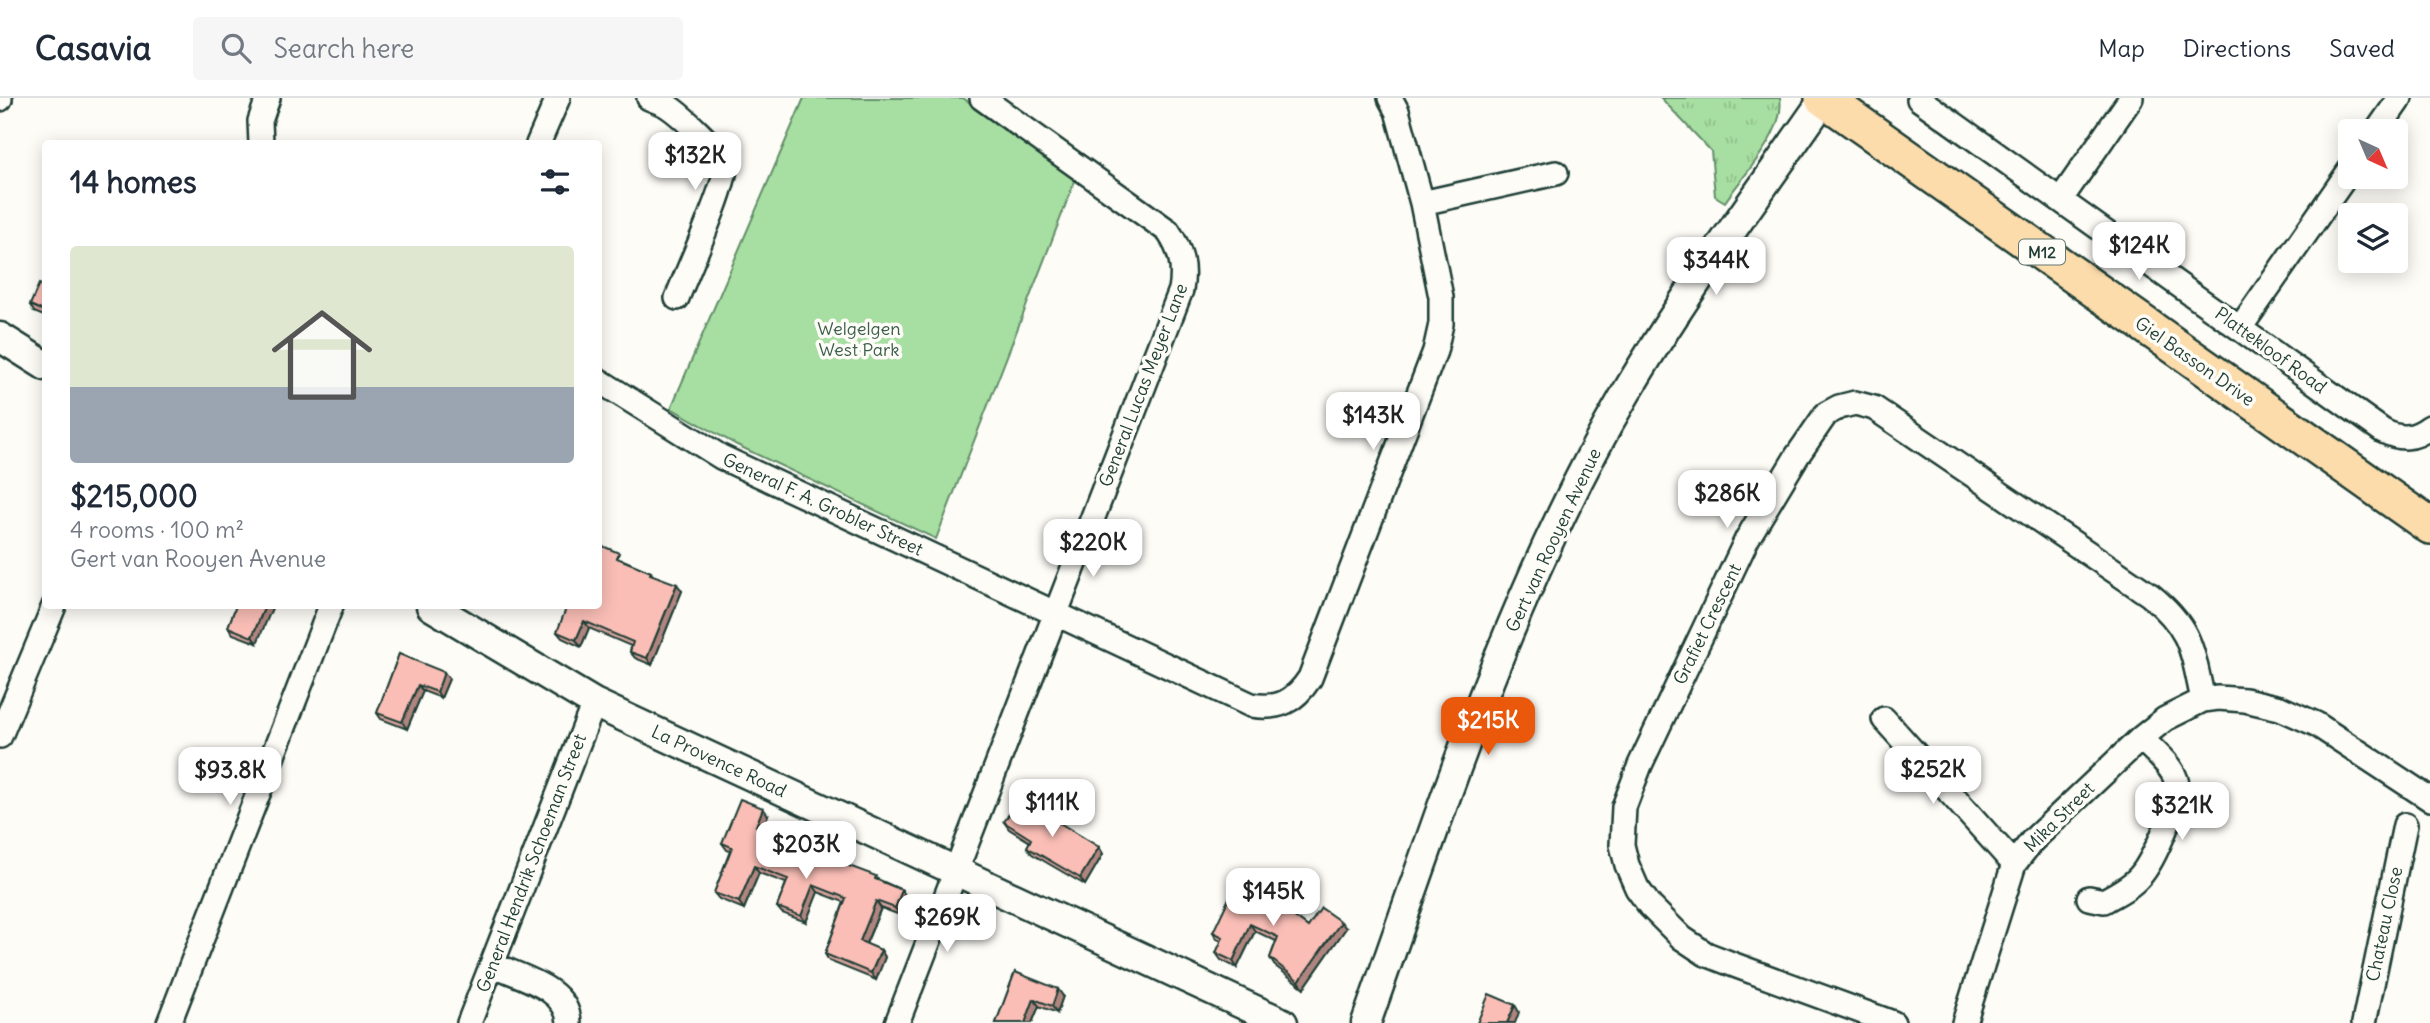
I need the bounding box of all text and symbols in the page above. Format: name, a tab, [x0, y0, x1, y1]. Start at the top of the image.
search box	[193, 17, 683, 80]
text: Casavia	[35, 27, 151, 69]
icon: search	[217, 29, 255, 67]
text: Search here	[273, 32, 414, 65]
text: Map	[2098, 33, 2145, 63]
text: Directions	[2183, 33, 2291, 63]
text: Saved	[2329, 33, 2395, 63]
north arrow	[2338, 119, 2408, 189]
map controls	[2338, 119, 2408, 273]
pin: $132K	[646, 132, 744, 192]
text: $132K	[664, 140, 726, 169]
text: 14 homes	[70, 163, 197, 201]
icon: filters	[536, 163, 574, 201]
button: layers	[2338, 203, 2408, 273]
pin: $124K	[2090, 222, 2188, 282]
text: $124K	[2108, 230, 2170, 259]
pin: $344K	[1667, 238, 1765, 297]
road number: M12	[2019, 240, 2065, 264]
text: $344K	[1683, 245, 1749, 274]
street label: General Lucas Meyer Lane	[1094, 280, 1192, 490]
icon: home	[259, 292, 385, 418]
street label: Plattekloof Road	[2211, 302, 2332, 398]
street label: Giel Basson Drive	[2131, 311, 2259, 411]
park label: Welgelgen West Park	[817, 317, 901, 361]
pin: $143K	[1324, 392, 1422, 452]
text: $143K	[1342, 400, 1404, 429]
street label: Gert van Rooyen Avenue	[1500, 444, 1606, 636]
street label: General F. A. Grobler Street	[719, 447, 927, 561]
pin: $286K	[1678, 470, 1776, 530]
text: $215,000	[70, 477, 198, 515]
text: $286K	[1694, 478, 1760, 507]
text: 4 rooms · 100 m²	[70, 515, 244, 544]
pin: $220K	[1044, 519, 1142, 579]
text: $220K	[1059, 527, 1127, 556]
text: Gert van Rooyen Avenue	[70, 544, 326, 573]
street label: Grafiet Crescent	[1668, 560, 1746, 688]
pin: $215K	[1439, 698, 1537, 757]
text: $215K	[1457, 705, 1519, 734]
street label: La Provence Road	[648, 720, 791, 802]
street label: General Hendrik Schoeman Street	[471, 730, 591, 996]
pin: $252K	[1884, 746, 1982, 806]
pin: $93.8K	[173, 748, 287, 807]
text: $252K	[1900, 754, 1966, 783]
text: $93.8K	[194, 755, 266, 784]
street label: Mika Street	[2019, 777, 2099, 857]
pin: $111K	[1003, 780, 1101, 839]
pin: $321K	[2133, 782, 2231, 842]
text: $111K	[1025, 787, 1079, 816]
text: $321K	[2151, 790, 2213, 819]
pin: $203K	[757, 822, 855, 881]
text: $203K	[772, 829, 840, 858]
street label: Chateau Close	[2361, 864, 2407, 984]
pin: $145K	[1224, 868, 1322, 928]
text: $145K	[1242, 876, 1304, 905]
pin: $269K	[898, 894, 996, 954]
text: $269K	[914, 902, 980, 931]

